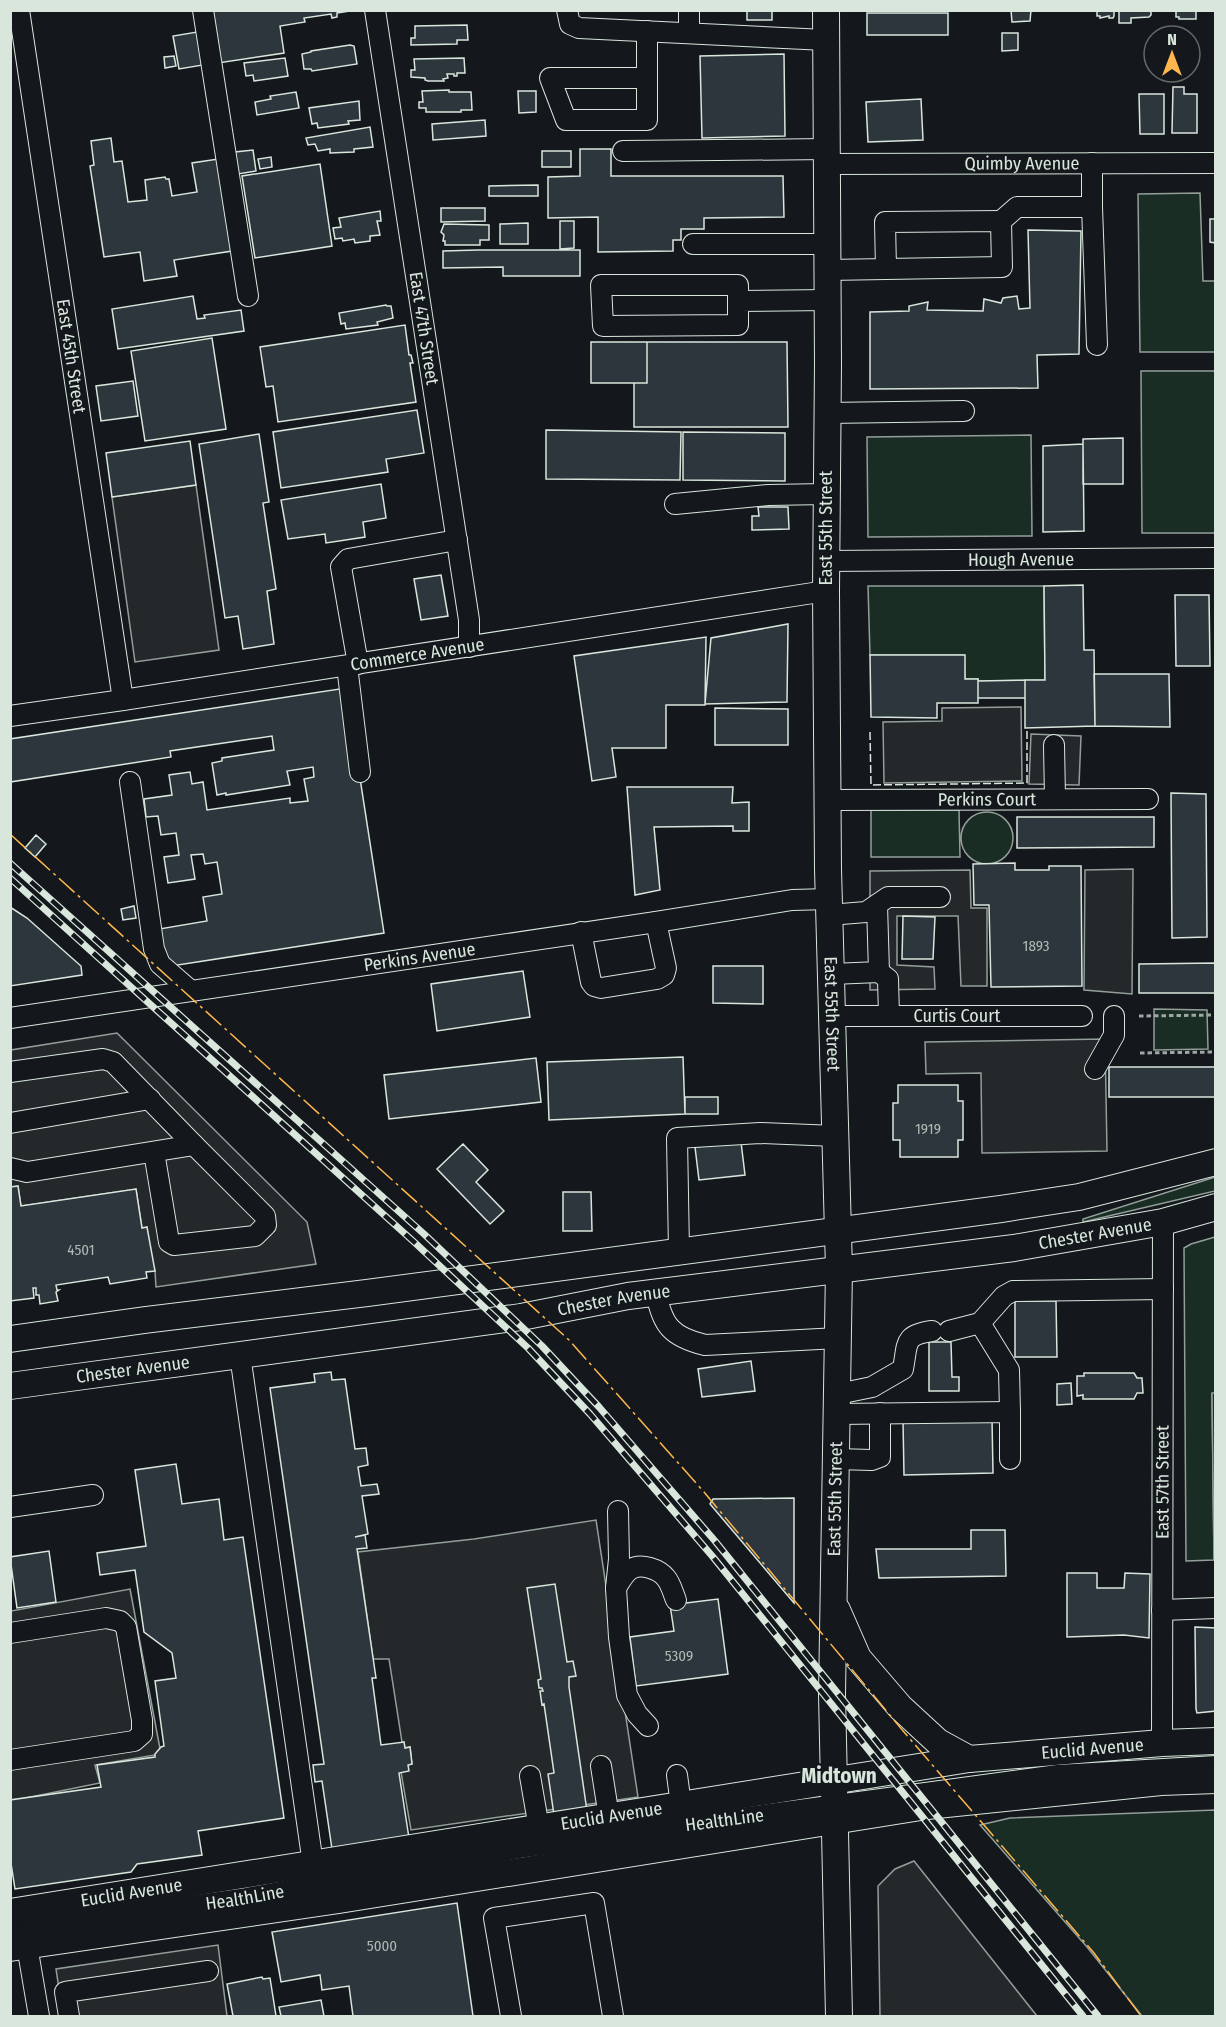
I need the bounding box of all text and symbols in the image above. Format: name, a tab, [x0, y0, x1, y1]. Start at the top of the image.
north arrow	[1142, 24, 1202, 84]
text: N	[1167, 30, 1177, 49]
street label: Quimby Avenue	[964, 152, 1080, 175]
street label: East 47th Street	[404, 270, 444, 387]
street label: East 45th Street	[52, 297, 91, 415]
street label: East 55th Street	[815, 470, 837, 585]
street label: Hough Avenue	[968, 548, 1074, 571]
street label: Commerce Avenue	[349, 633, 486, 676]
street label: Perkins Court	[938, 788, 1036, 811]
house number: 1893	[1023, 937, 1050, 955]
street label: Perkins Avenue	[362, 938, 477, 976]
street label: East 55th Street	[819, 956, 845, 1072]
street label: Curtis Court	[914, 1005, 1001, 1027]
house number: 1919	[915, 1120, 941, 1138]
street label: Chester Avenue	[1037, 1213, 1153, 1255]
house number: 4501	[67, 1241, 95, 1259]
street label: Chester Avenue	[555, 1280, 672, 1321]
street label: Chester Avenue	[75, 1351, 191, 1388]
street label: East 57th Street	[1151, 1425, 1174, 1539]
street label: East 55th Street	[823, 1441, 847, 1557]
house number: 5309	[665, 1647, 693, 1665]
street label: Euclid Avenue	[1040, 1734, 1145, 1764]
district label: Midtown	[801, 1763, 877, 1789]
street label: Euclid Avenue	[559, 1797, 664, 1835]
street label: HealthLine	[684, 1804, 765, 1836]
street label: Euclid Avenue	[79, 1874, 184, 1912]
street label: HealthLine	[204, 1880, 286, 1915]
house number: 5000	[367, 1937, 397, 1955]

